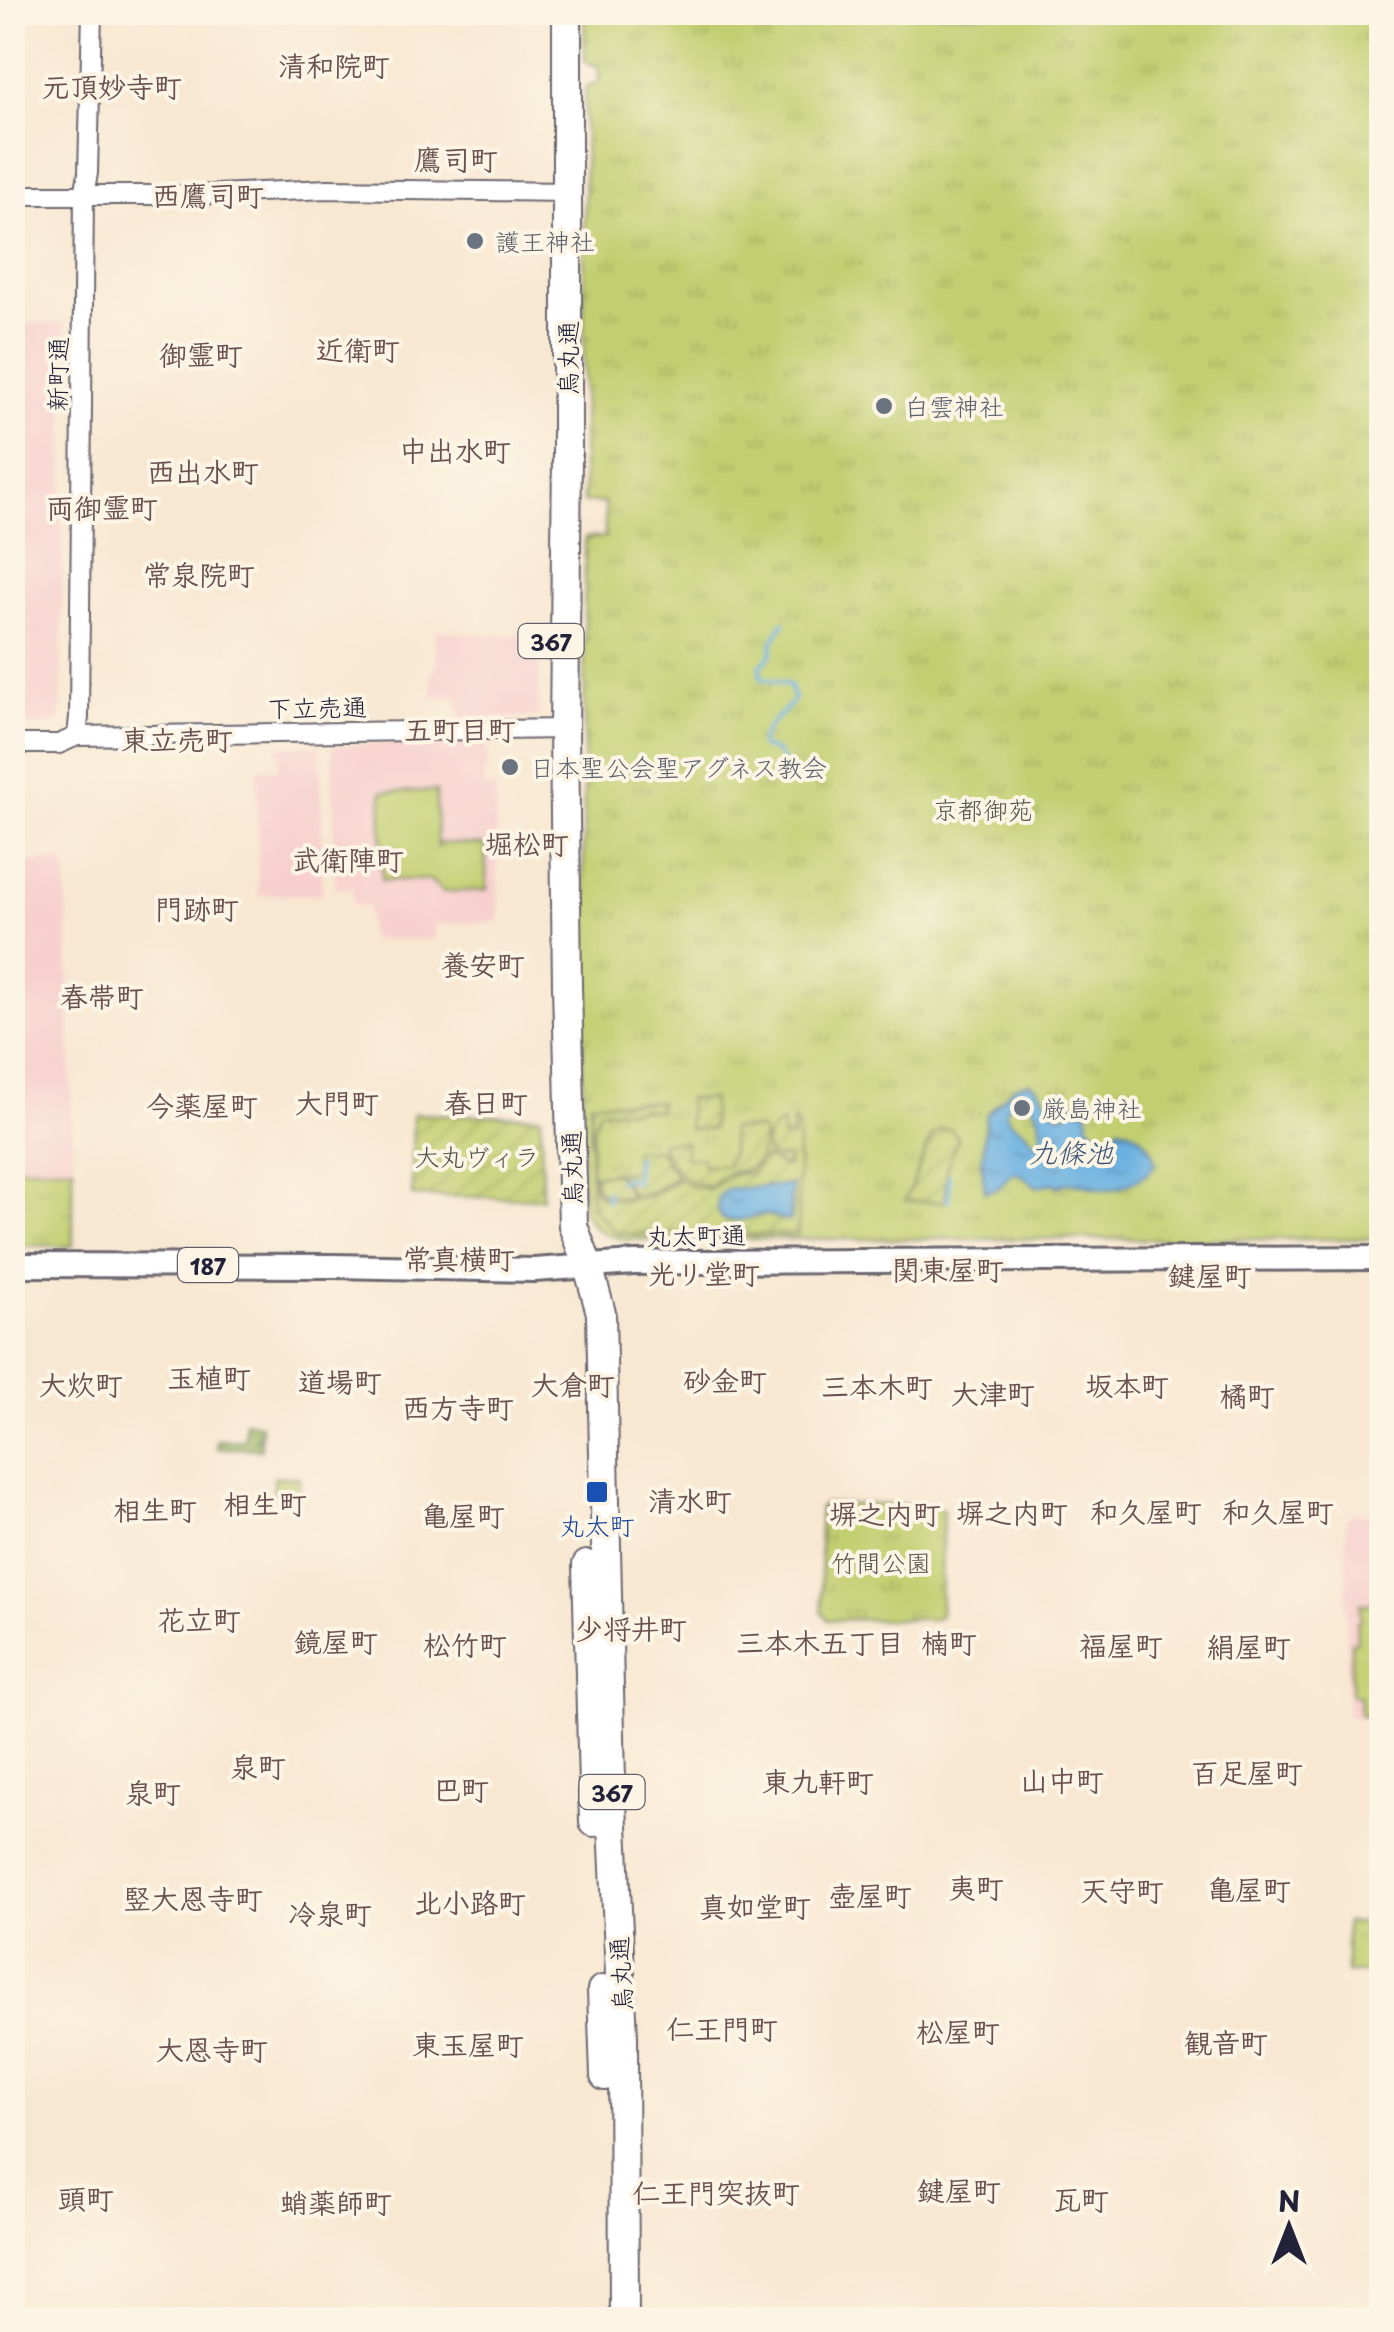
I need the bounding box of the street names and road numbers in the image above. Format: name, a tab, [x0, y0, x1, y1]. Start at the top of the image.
street label: 烏丸通	[548, 320, 586, 396]
street label: 新町通	[37, 336, 77, 412]
road number: 367	[518, 624, 584, 658]
street label: 下立売通	[267, 687, 367, 727]
street label: 烏丸通	[551, 1130, 591, 1206]
street label: 丸太町通	[646, 1215, 746, 1255]
road number: 187	[178, 1248, 238, 1282]
road number: 367	[580, 1775, 644, 1809]
street label: 烏丸通	[599, 1936, 641, 2012]

